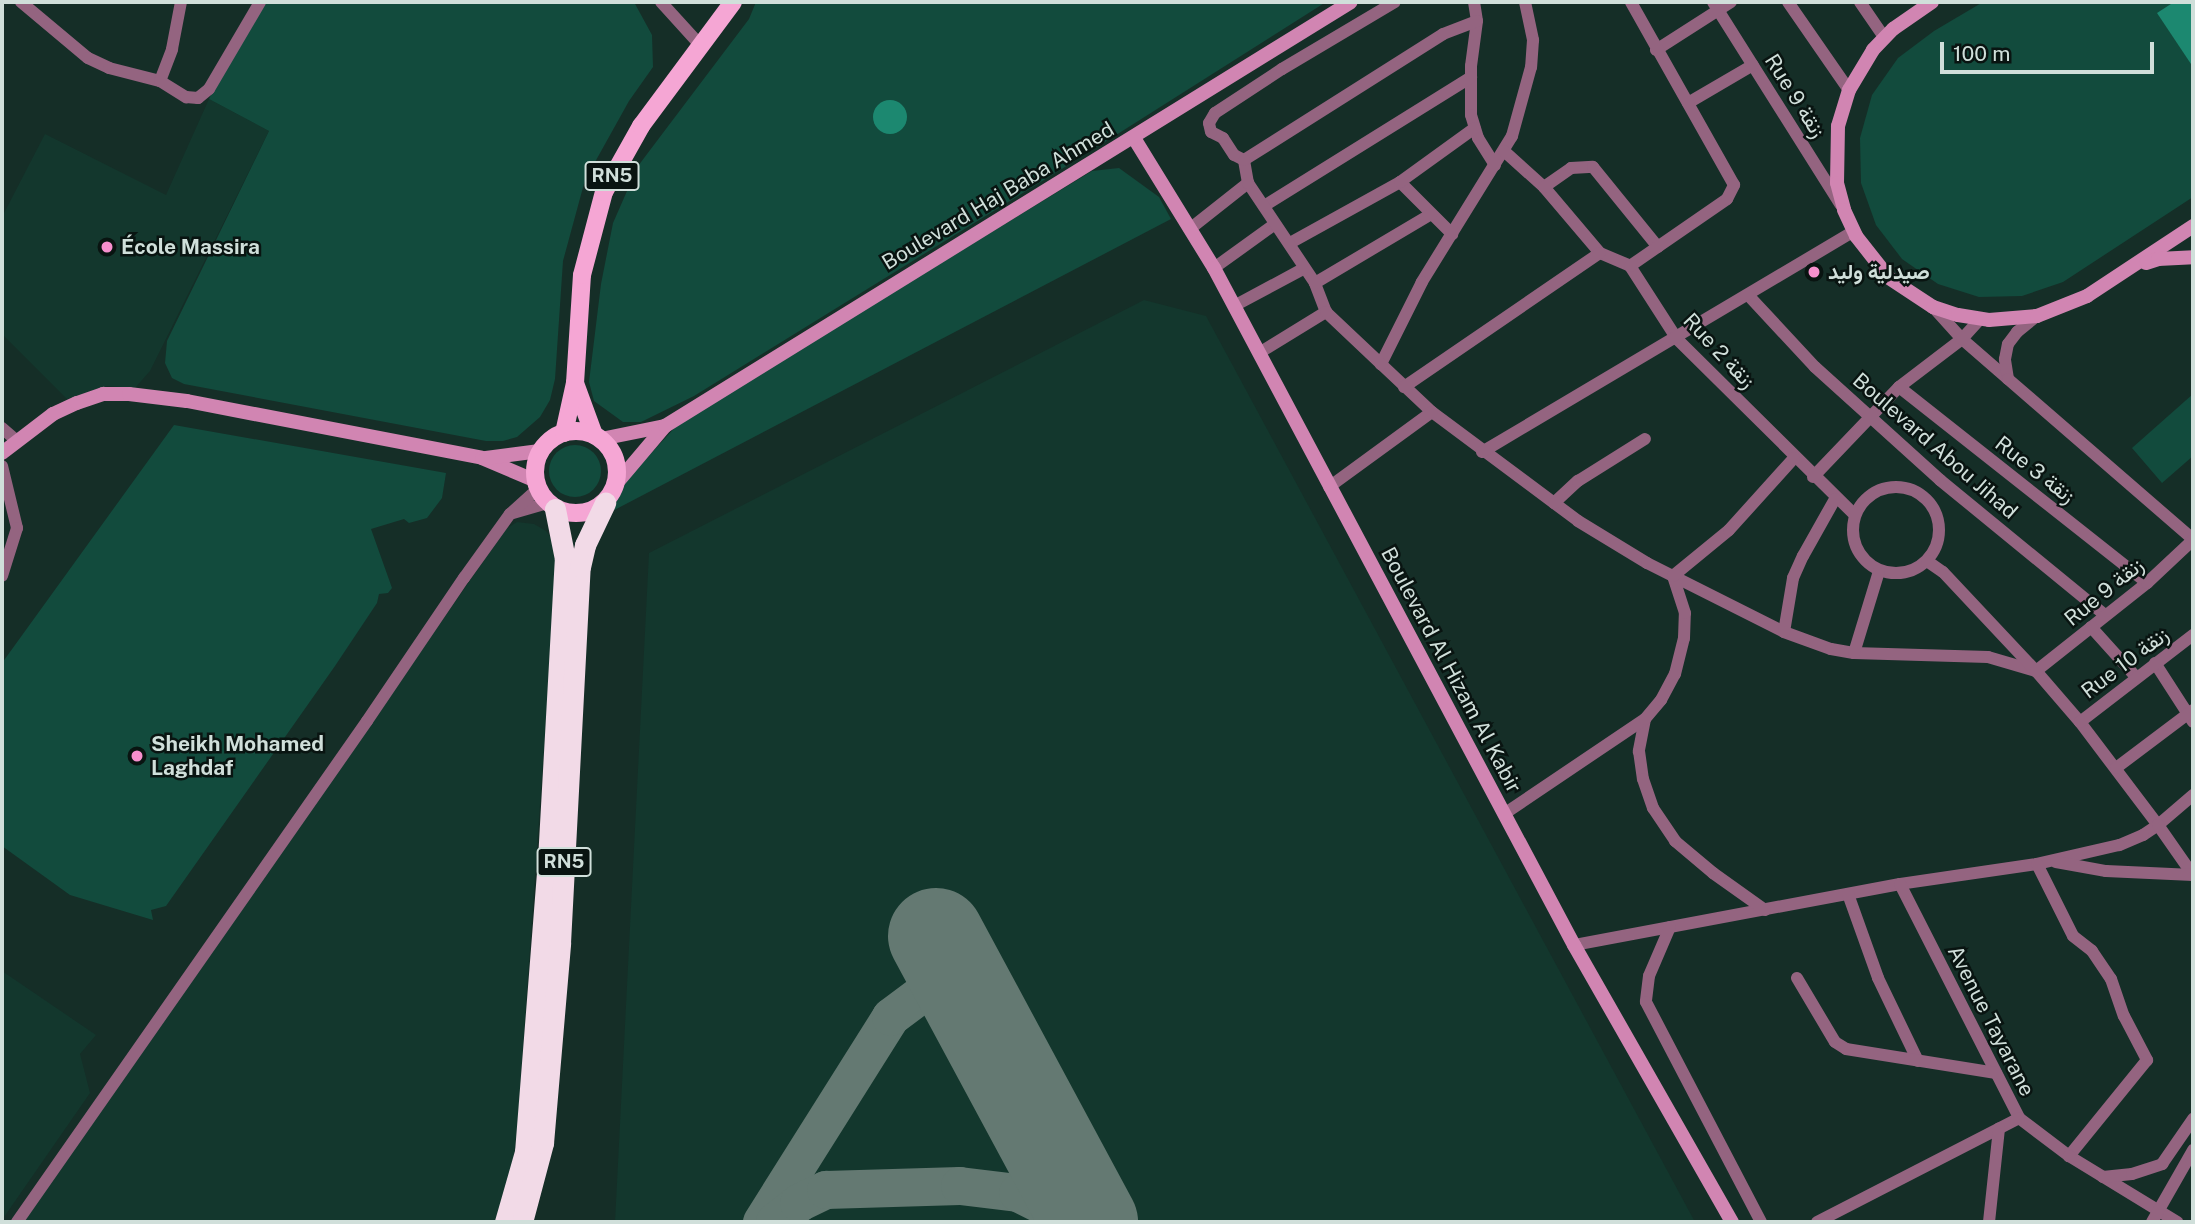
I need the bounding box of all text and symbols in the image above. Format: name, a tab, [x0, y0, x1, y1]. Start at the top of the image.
scale bar	[1943, 28, 2156, 72]
text: 100 m	[1953, 41, 2010, 66]
street label: Rue 9 زنقة	[1759, 49, 1831, 143]
street label: Boulevard Haj Baba Ahmed	[877, 117, 1119, 275]
road number: RN5	[584, 160, 640, 192]
place label: École Massira	[121, 234, 260, 260]
marker: École Massira	[99, 239, 115, 255]
place label: صيدلية وليد	[1828, 259, 1930, 285]
marker: صيدلية وليد	[1806, 264, 1822, 280]
street label: Rue 2 زنقة	[1678, 308, 1760, 394]
street label: Boulevard Abou Jihad	[1848, 368, 2022, 524]
street label: Rue 3 زنقة	[1990, 431, 2080, 509]
street label: Boulevard Al Hizam Al Kabir	[1375, 543, 1527, 797]
street label: Rue 9 زنقة	[2059, 552, 2149, 632]
street label: Rue 10 زنقة	[2076, 622, 2174, 704]
place label: Sheikh Mohamed Laghdaf	[151, 731, 324, 781]
marker: Sheikh Mohamed Laghdaf	[129, 748, 145, 764]
road number: RN5	[536, 846, 592, 877]
street label: Avenue Tayarane	[1942, 941, 2040, 1101]

